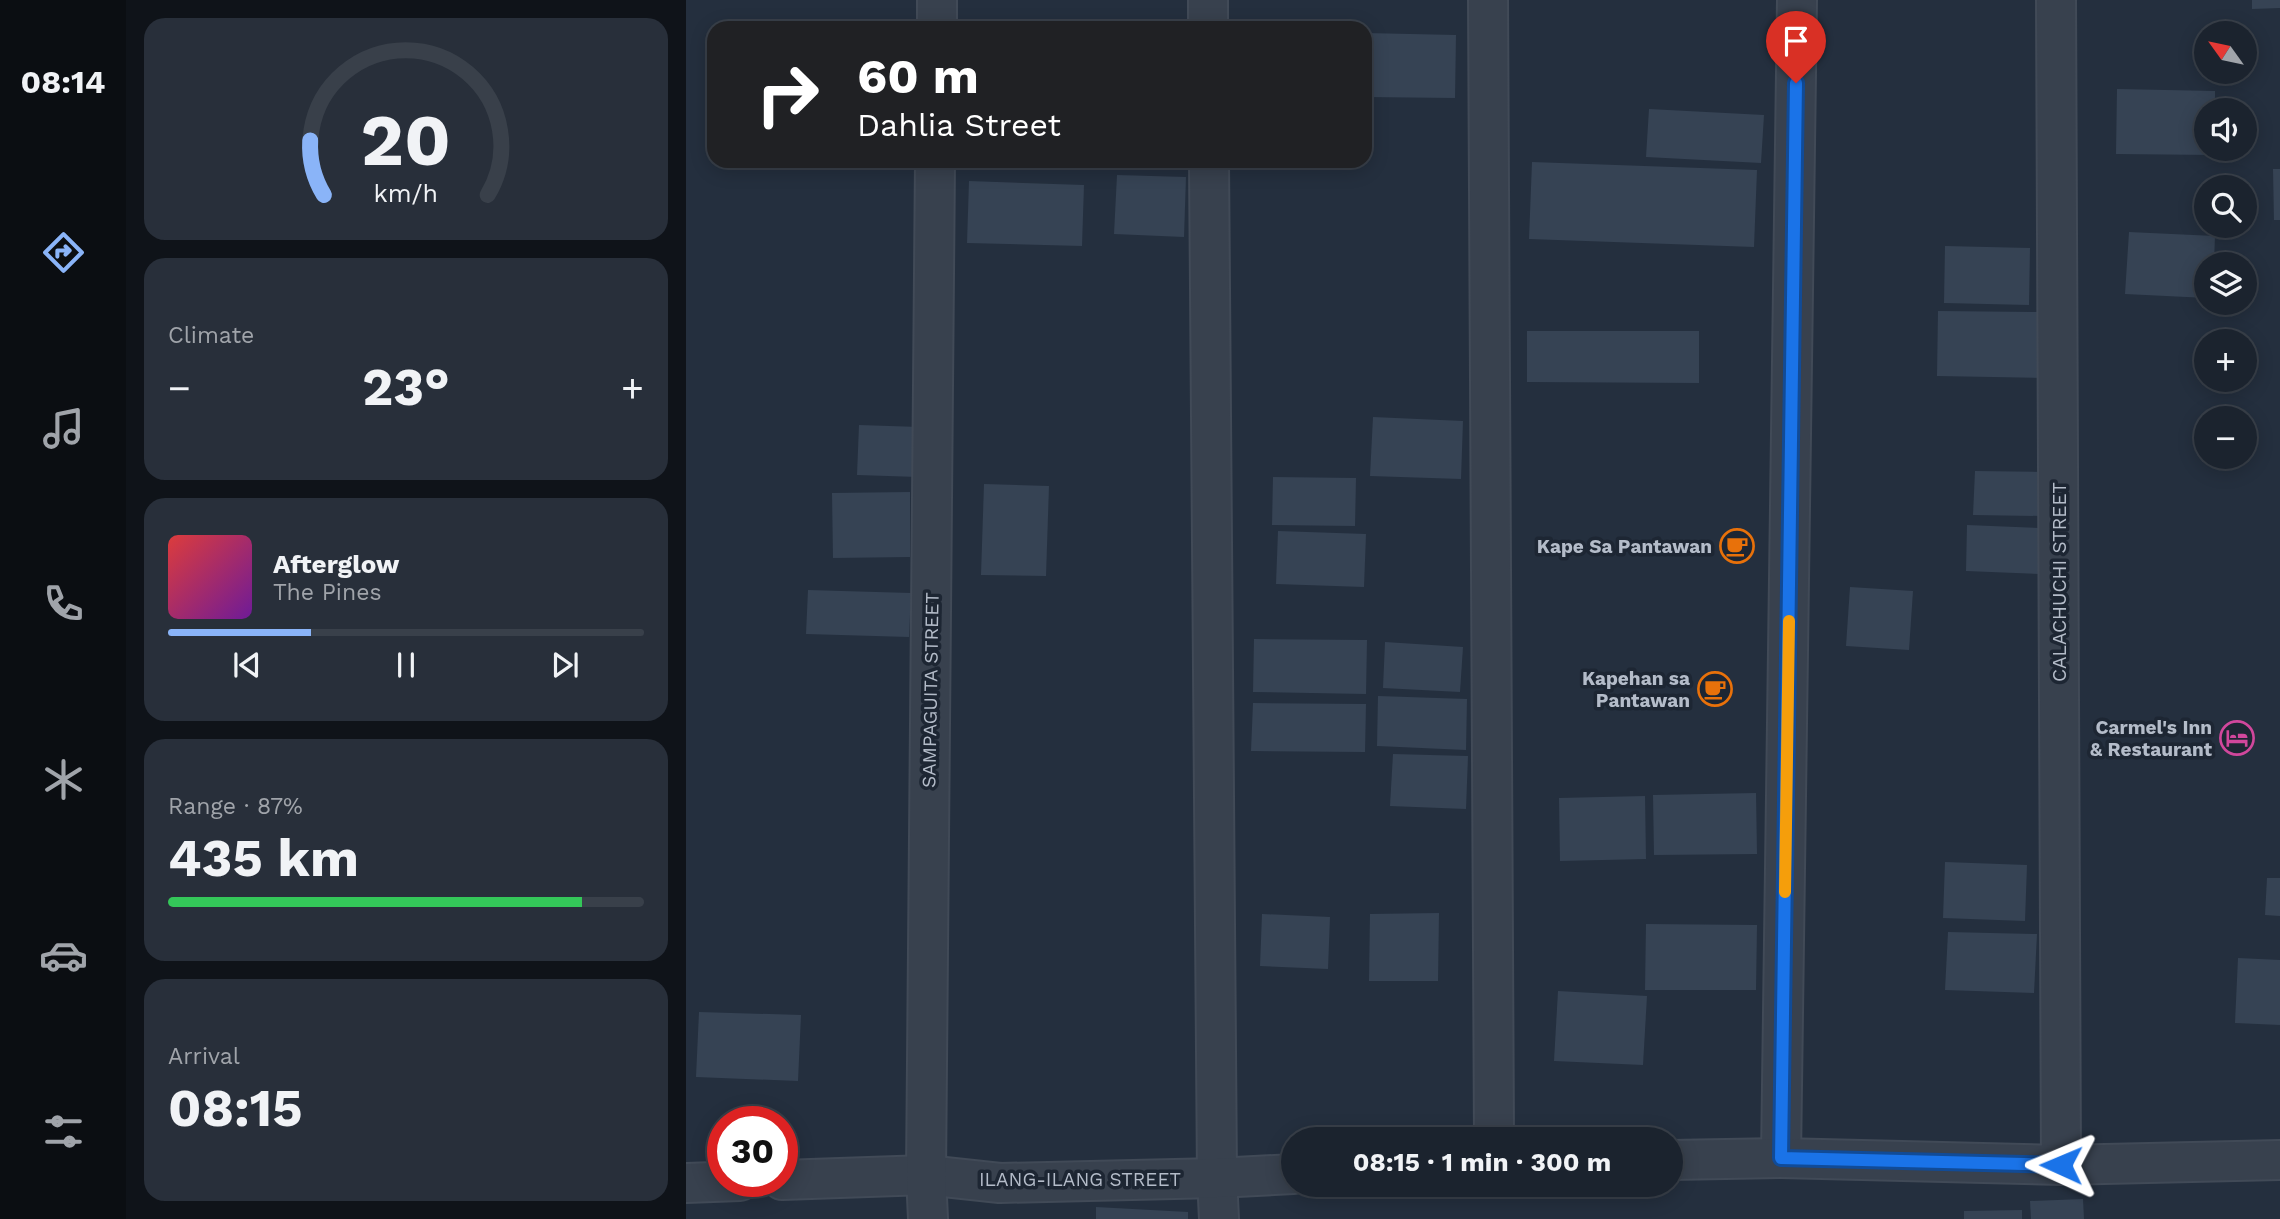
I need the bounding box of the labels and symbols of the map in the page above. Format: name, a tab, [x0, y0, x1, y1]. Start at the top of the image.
pin	[1766, 11, 1826, 83]
north arrow	[2194, 21, 2258, 84]
street label: CALACHUCHI STREET	[2048, 482, 2071, 682]
cafe icon: Kape Sa Pantawan	[1718, 527, 1756, 565]
place label: Kape Sa Pantawan	[1537, 535, 1712, 558]
street label: SAMPAGUITA STREET	[917, 592, 944, 788]
place label: Kapehan sa Pantawan	[1582, 667, 1690, 712]
cafe icon: Kapehan sa Pantawan	[1696, 670, 1734, 708]
place label: Carmel's Inn & Restaurant	[2090, 716, 2213, 761]
hotel icon: Carmel's Inn & Restaurant	[2218, 719, 2256, 757]
speed limit sign: 30	[707, 1106, 798, 1197]
position arrow	[2024, 1128, 2098, 1202]
street label: ILANG-ILANG STREET	[979, 1168, 1181, 1191]

